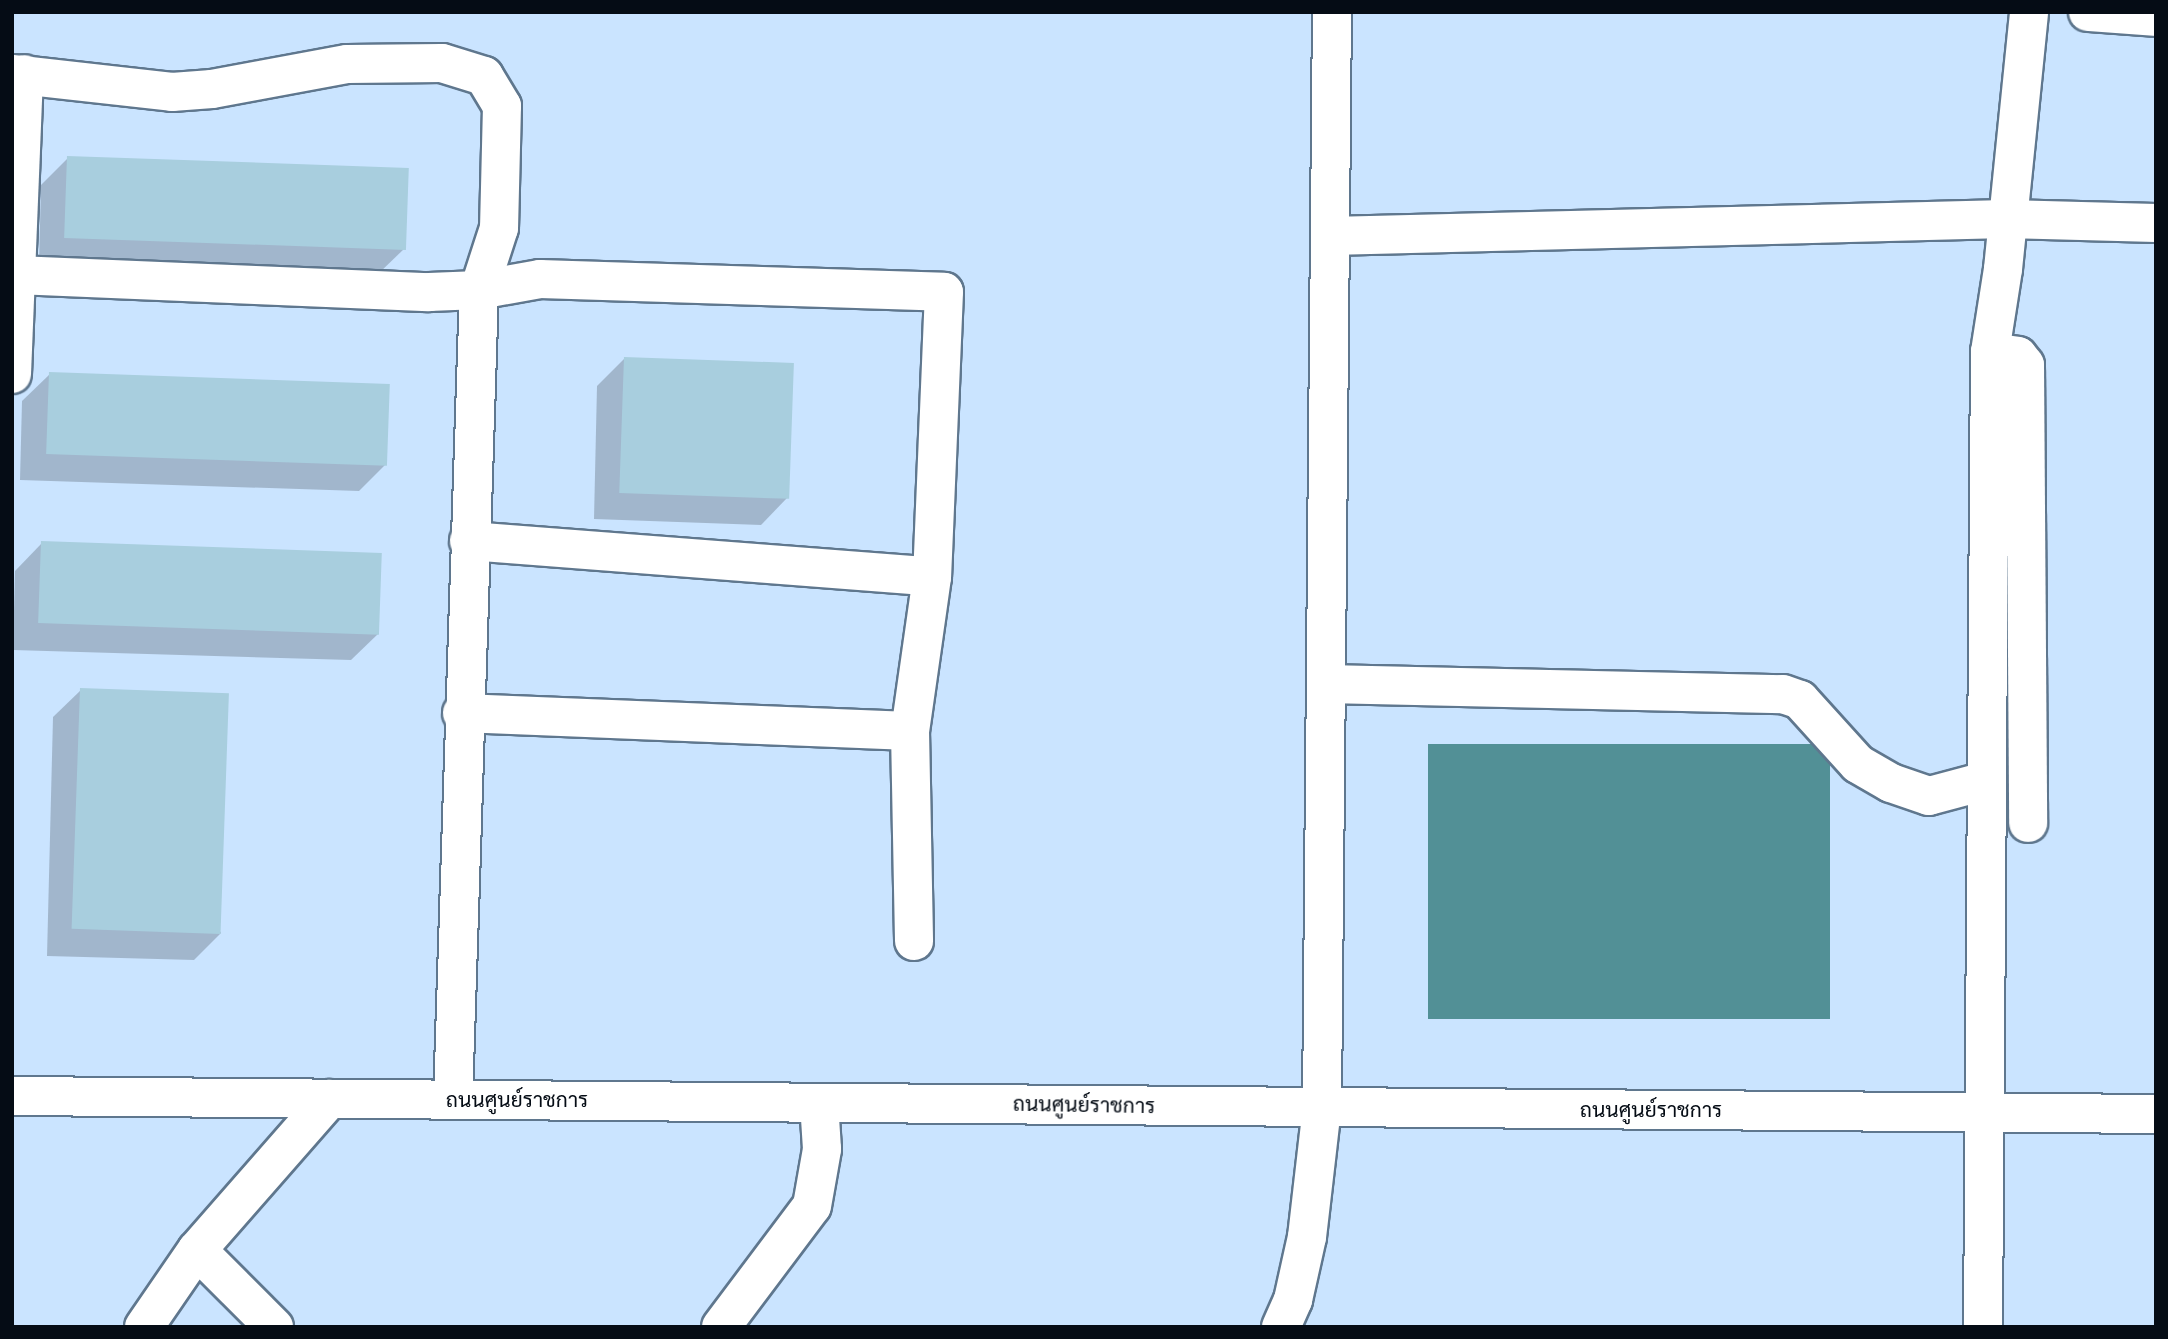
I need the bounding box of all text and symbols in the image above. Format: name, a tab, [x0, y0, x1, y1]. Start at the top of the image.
street label: ถนนศูนย์ราชการ	[446, 1087, 588, 1113]
street label: ถนนศูนย์ราชการ	[1013, 1091, 1155, 1119]
street label: ถนนศูนย์ราชการ	[1580, 1097, 1722, 1123]

